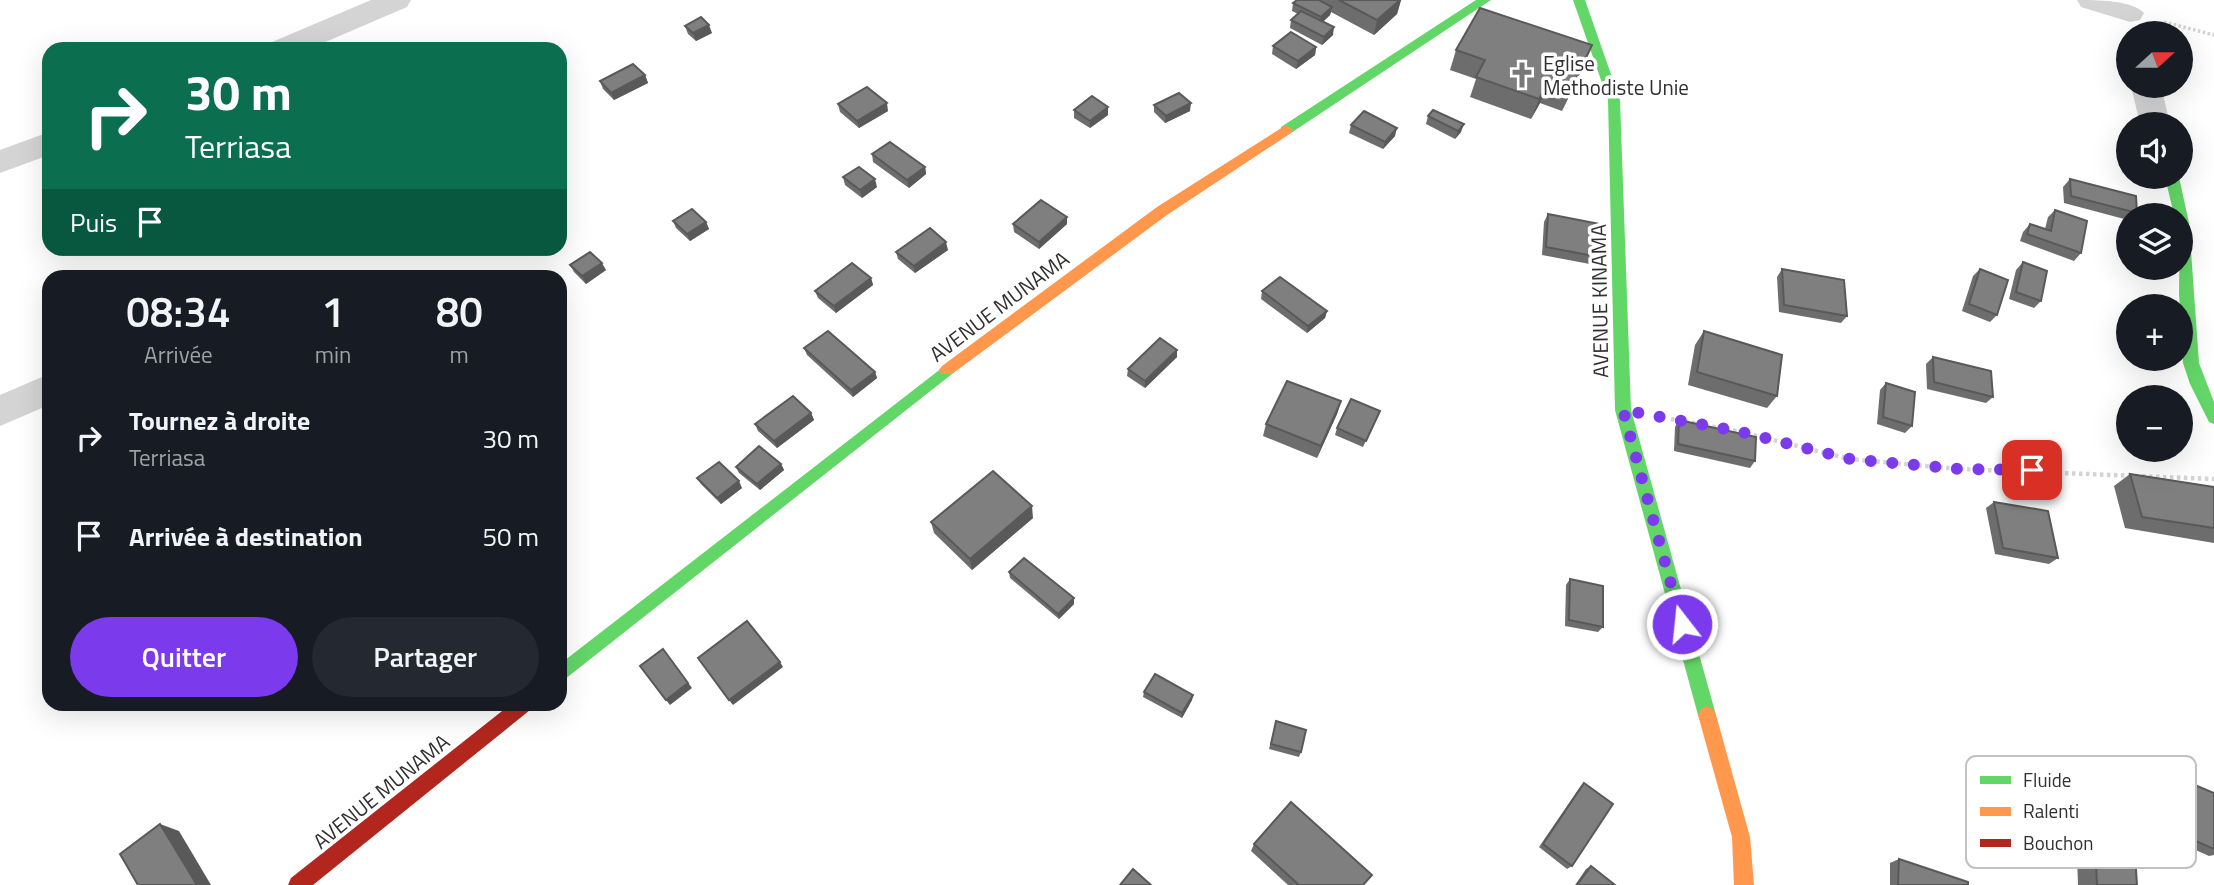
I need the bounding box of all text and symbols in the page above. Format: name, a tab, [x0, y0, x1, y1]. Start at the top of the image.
north arrow	[2116, 21, 2193, 98]
map controls	[2116, 21, 2193, 462]
place label: Eglise Methodiste Unie	[1543, 47, 1689, 103]
text: 30 m	[185, 54, 292, 129]
church icon: Eglise Methodiste Unie	[1507, 60, 1537, 90]
icon: right	[70, 70, 161, 161]
button: sound	[2116, 112, 2193, 189]
text: Terriasa	[185, 122, 291, 170]
text: Puis	[70, 203, 117, 242]
icon: arrive	[131, 203, 169, 241]
button: layers	[2116, 203, 2193, 280]
street label: AVENUE KINAMA	[1582, 223, 1616, 378]
street label: AVENUE MUNAMA	[922, 242, 1076, 369]
text: 08:34	[126, 279, 230, 343]
text: 1	[321, 279, 345, 343]
text: 80	[436, 279, 483, 343]
button: +	[2116, 294, 2193, 371]
text: Arrivée	[144, 337, 213, 372]
text: min	[315, 337, 351, 372]
text: m	[450, 337, 469, 372]
button: −	[2116, 385, 2193, 462]
text: Tournez à droite	[129, 401, 310, 440]
icon: right	[70, 419, 108, 457]
text: 30 m	[482, 419, 539, 458]
text: Terriasa	[129, 440, 205, 475]
pin	[2002, 440, 2062, 500]
icon: arrive	[2013, 451, 2051, 489]
icon: arrive	[70, 517, 108, 555]
text: Arrivée à destination	[129, 517, 363, 556]
text: 50 m	[482, 517, 539, 556]
position arrow	[1645, 587, 1719, 661]
button: Quitter	[70, 617, 298, 697]
button: Partager	[312, 617, 539, 697]
street label: AVENUE MUNAMA	[306, 725, 457, 856]
legend	[1966, 756, 2196, 868]
text: Fluide	[2023, 765, 2071, 794]
text: Ralenti	[2023, 796, 2079, 825]
text: Bouchon	[2023, 828, 2094, 857]

